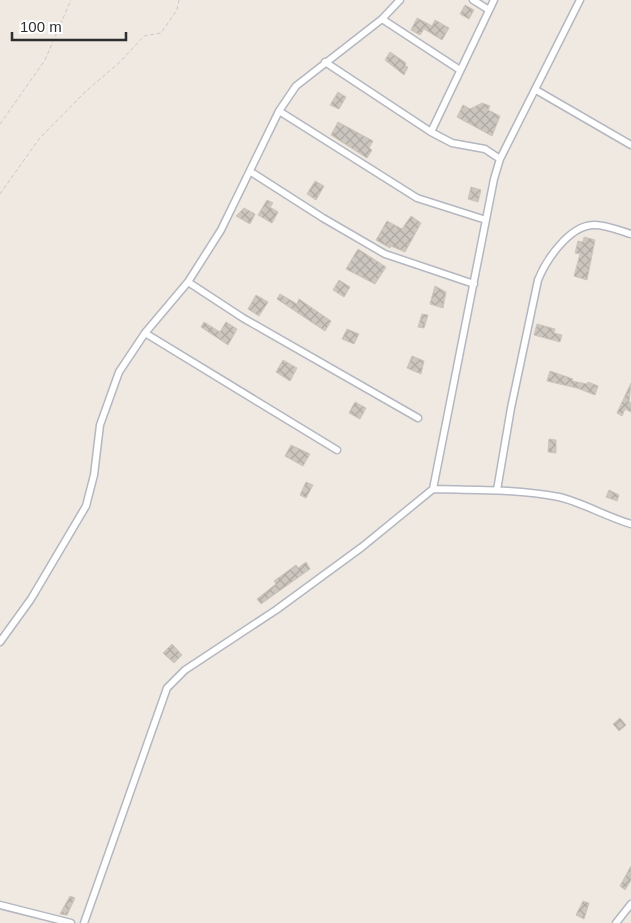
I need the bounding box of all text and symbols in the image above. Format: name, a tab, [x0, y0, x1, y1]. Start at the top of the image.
scale bar	[12, 10, 126, 42]
text: 100 m	[20, 18, 62, 35]

